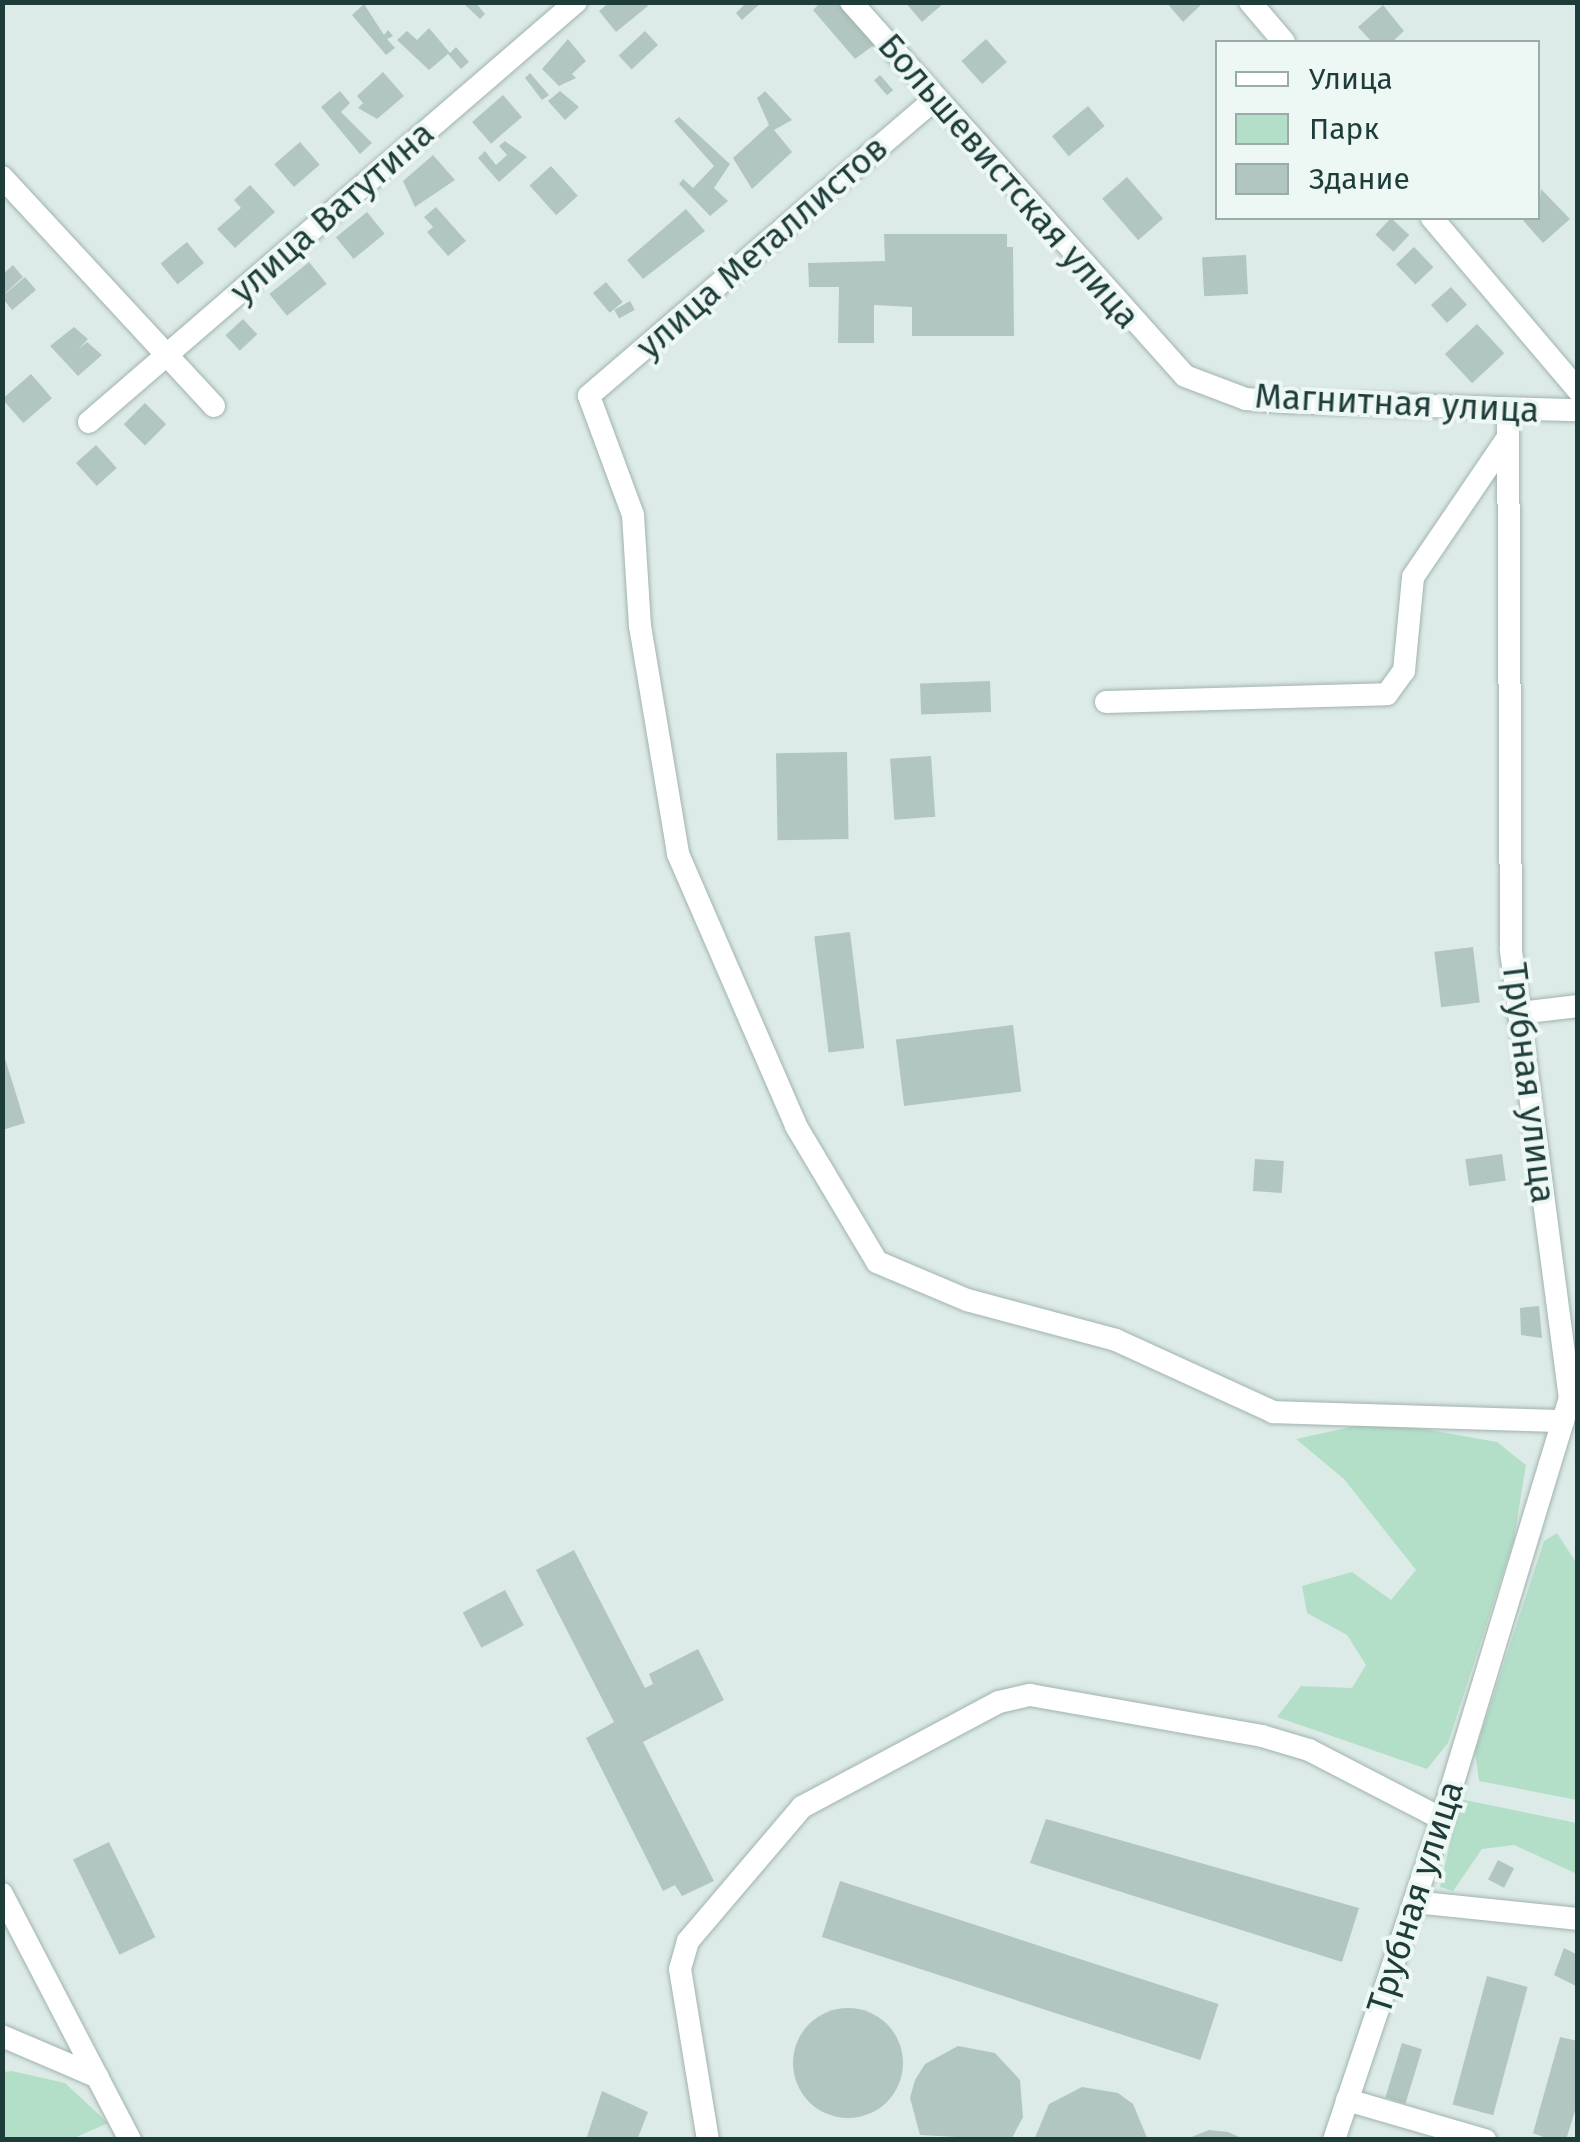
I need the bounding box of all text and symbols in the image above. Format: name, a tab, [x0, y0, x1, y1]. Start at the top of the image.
street label: Большевистская улица	[869, 25, 1149, 337]
legend	[1215, 40, 1540, 220]
text: Улица	[1309, 61, 1393, 97]
text: Парк	[1309, 111, 1379, 147]
street label: улица Ватутина	[222, 112, 442, 312]
street label: улица Металлистов	[628, 127, 896, 367]
text: Здание	[1309, 161, 1410, 197]
street label: Магнитная улица	[1254, 375, 1540, 431]
street label: Трубная улица	[1493, 960, 1565, 1206]
street label: Трубная улица	[1358, 1775, 1472, 2019]

